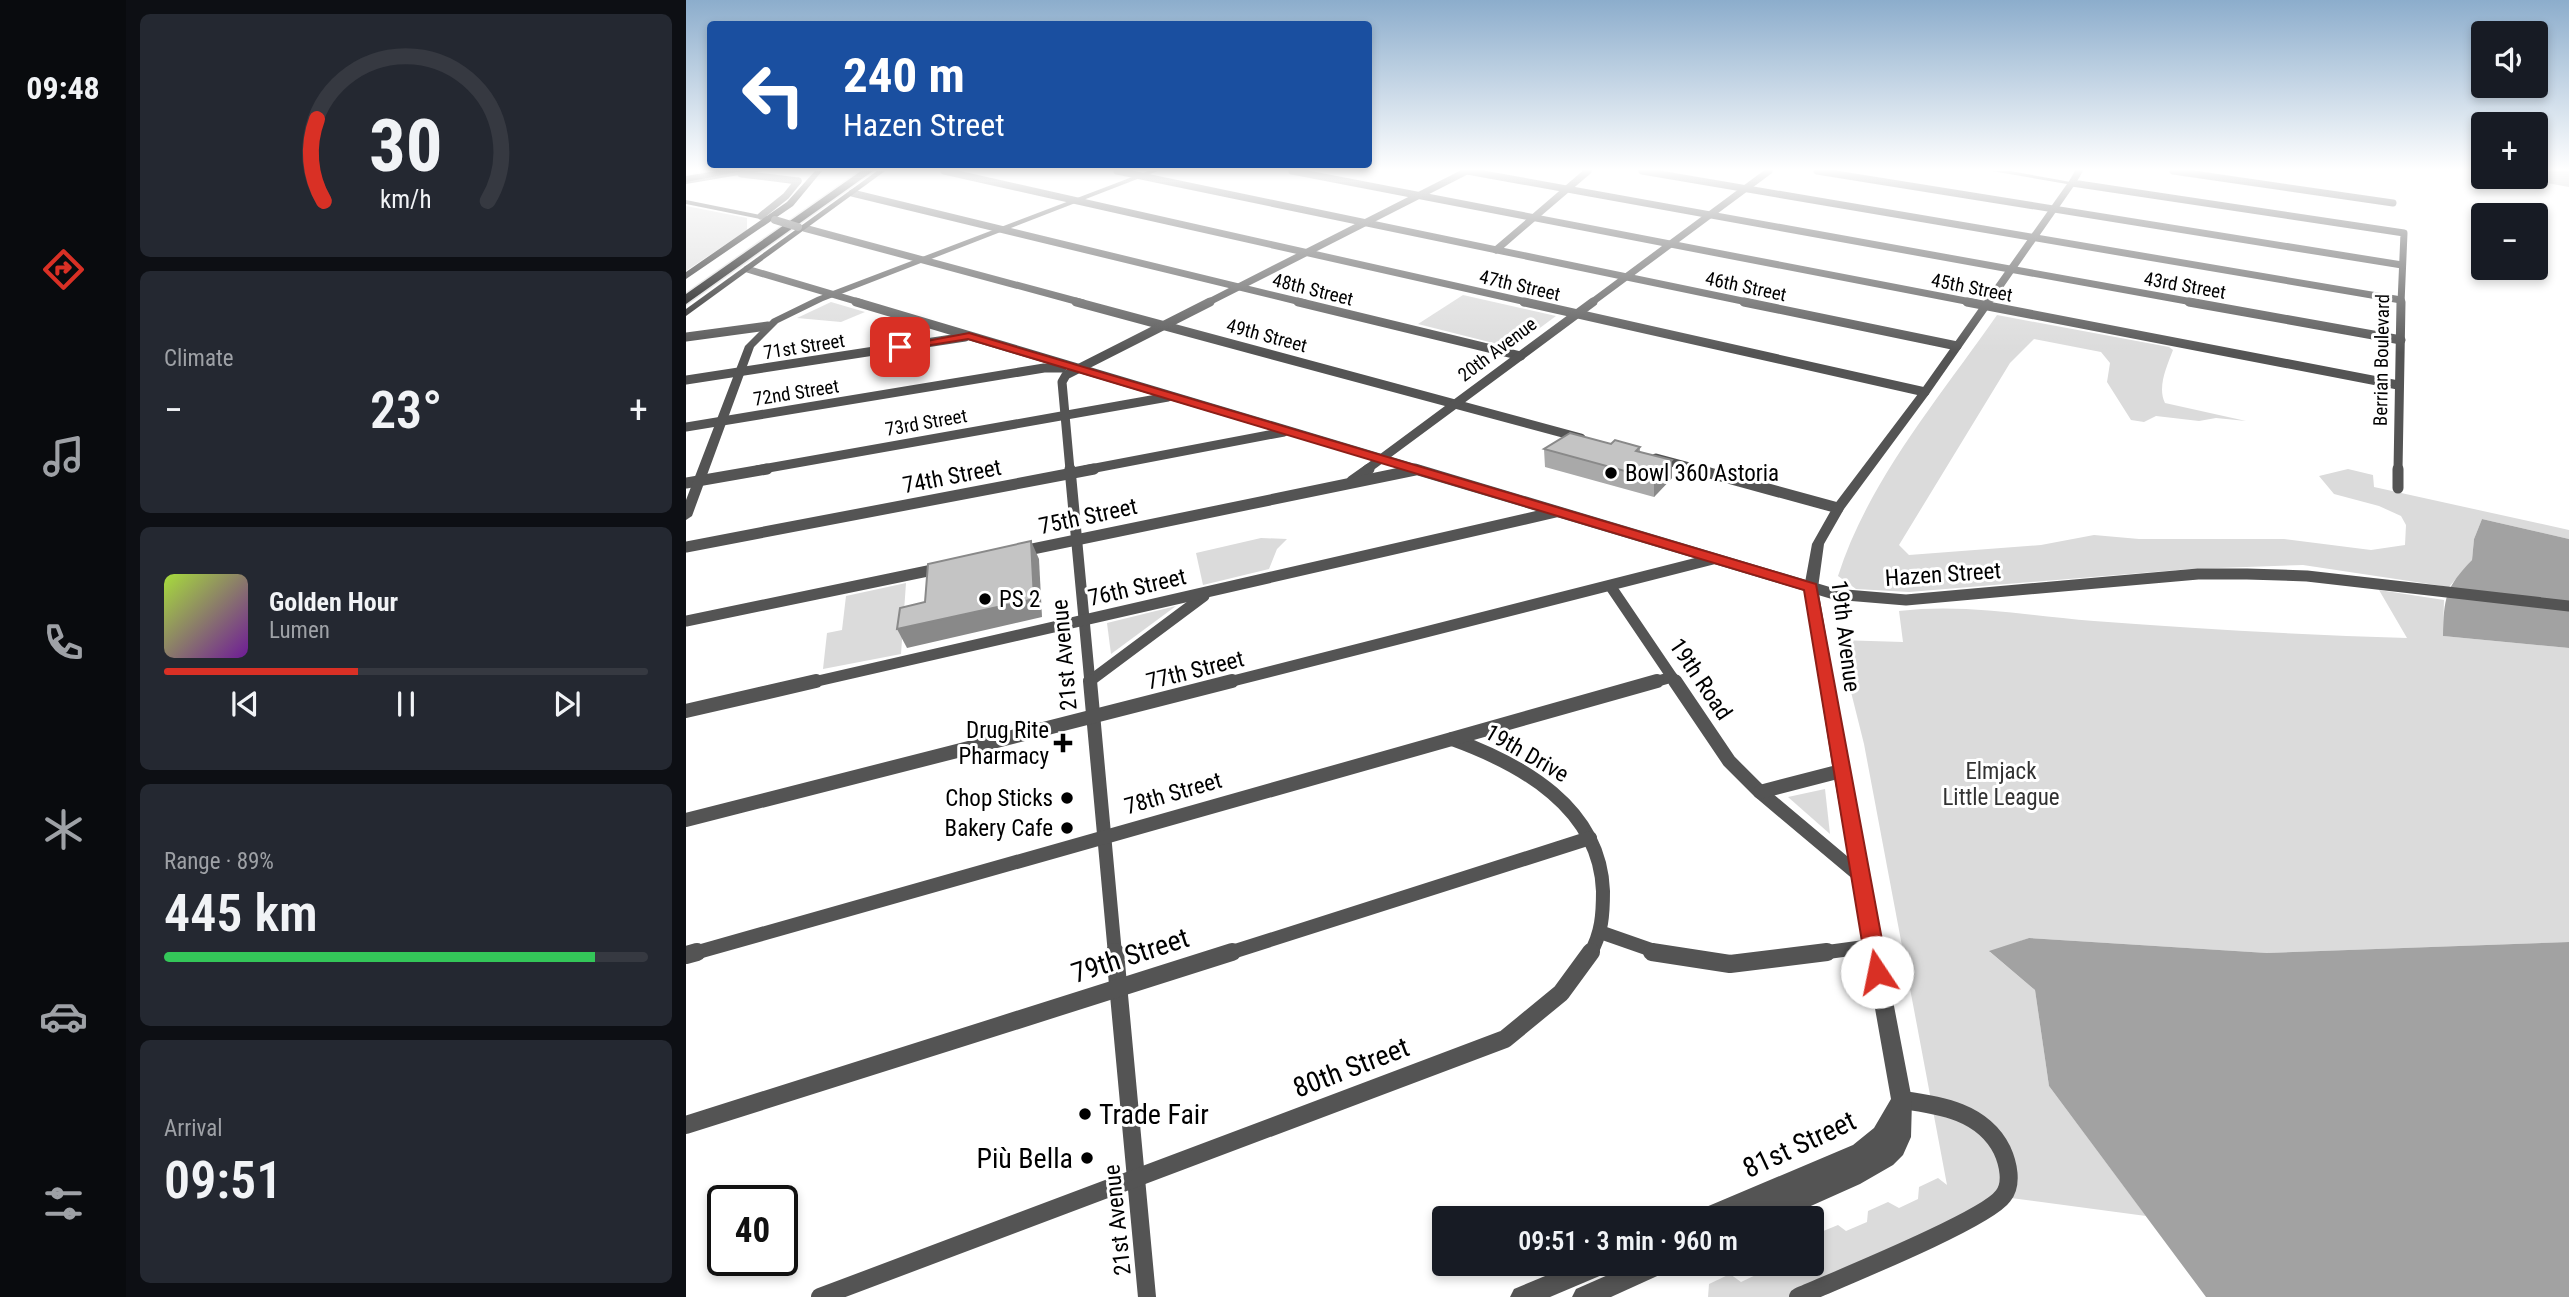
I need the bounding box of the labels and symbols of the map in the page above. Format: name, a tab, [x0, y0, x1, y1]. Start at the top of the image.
street label: 47th Street	[1477, 265, 1563, 306]
street label: 46th Street	[1703, 267, 1789, 306]
street label: 43rd Street	[2142, 267, 2228, 304]
street label: 48th Street	[1270, 268, 1356, 311]
street label: 45th Street	[1929, 268, 2015, 307]
street label: Berrian Boulevard	[2369, 294, 2394, 426]
street label: 20th Avenue	[1453, 312, 1541, 386]
street label: 49th Street	[1224, 314, 1310, 357]
pin	[870, 317, 930, 377]
street label: 71st Street	[762, 329, 846, 364]
street label: 72nd Street	[752, 374, 840, 411]
street label: 73rd Street	[883, 404, 969, 441]
street label: 74th Street	[901, 454, 1004, 499]
place label: Bowl 360 Astoria	[1625, 460, 1779, 487]
marker: Bowl 360 Astoria	[1603, 465, 1619, 481]
street label: 75th Street	[1036, 493, 1140, 540]
street label: Hazen Street	[1884, 557, 2002, 592]
street label: 76th Street	[1085, 563, 1189, 612]
street label: 19th Avenue	[1825, 579, 1866, 693]
place label: PS 2	[999, 586, 1040, 613]
marker: PS 2	[977, 591, 993, 607]
street label: 21st Avenue	[1046, 598, 1083, 712]
street label: 19th Road	[1664, 634, 1738, 725]
street label: 77th Street	[1143, 645, 1247, 696]
place label: Drug Rite Pharmacy	[959, 717, 1049, 770]
street label: 19th Drive	[1480, 719, 1573, 788]
marker: Drug Rite Pharmacy	[1055, 735, 1071, 751]
park label: Elmjack Little League	[1942, 758, 2060, 811]
street label: 78th Street	[1121, 767, 1225, 820]
place label: Chop Sticks	[945, 785, 1053, 812]
marker: Chop Sticks	[1059, 790, 1075, 806]
place label: Bakery Cafe	[945, 815, 1053, 842]
marker: Bakery Cafe	[1059, 820, 1075, 836]
street label: 79th Street	[1067, 921, 1193, 990]
position arrow	[1840, 935, 1914, 1009]
street label: 80th Street	[1289, 1030, 1414, 1105]
place label: Trade Fair	[1099, 1098, 1209, 1131]
street label: 81st Street	[1738, 1104, 1861, 1185]
marker: Trade Fair	[1077, 1106, 1093, 1122]
place label: Più Bella	[976, 1142, 1073, 1175]
marker: Più Bella	[1079, 1150, 1095, 1166]
street label: 21st Avenue	[1098, 1163, 1137, 1277]
speed limit sign: 40	[707, 1185, 798, 1276]

